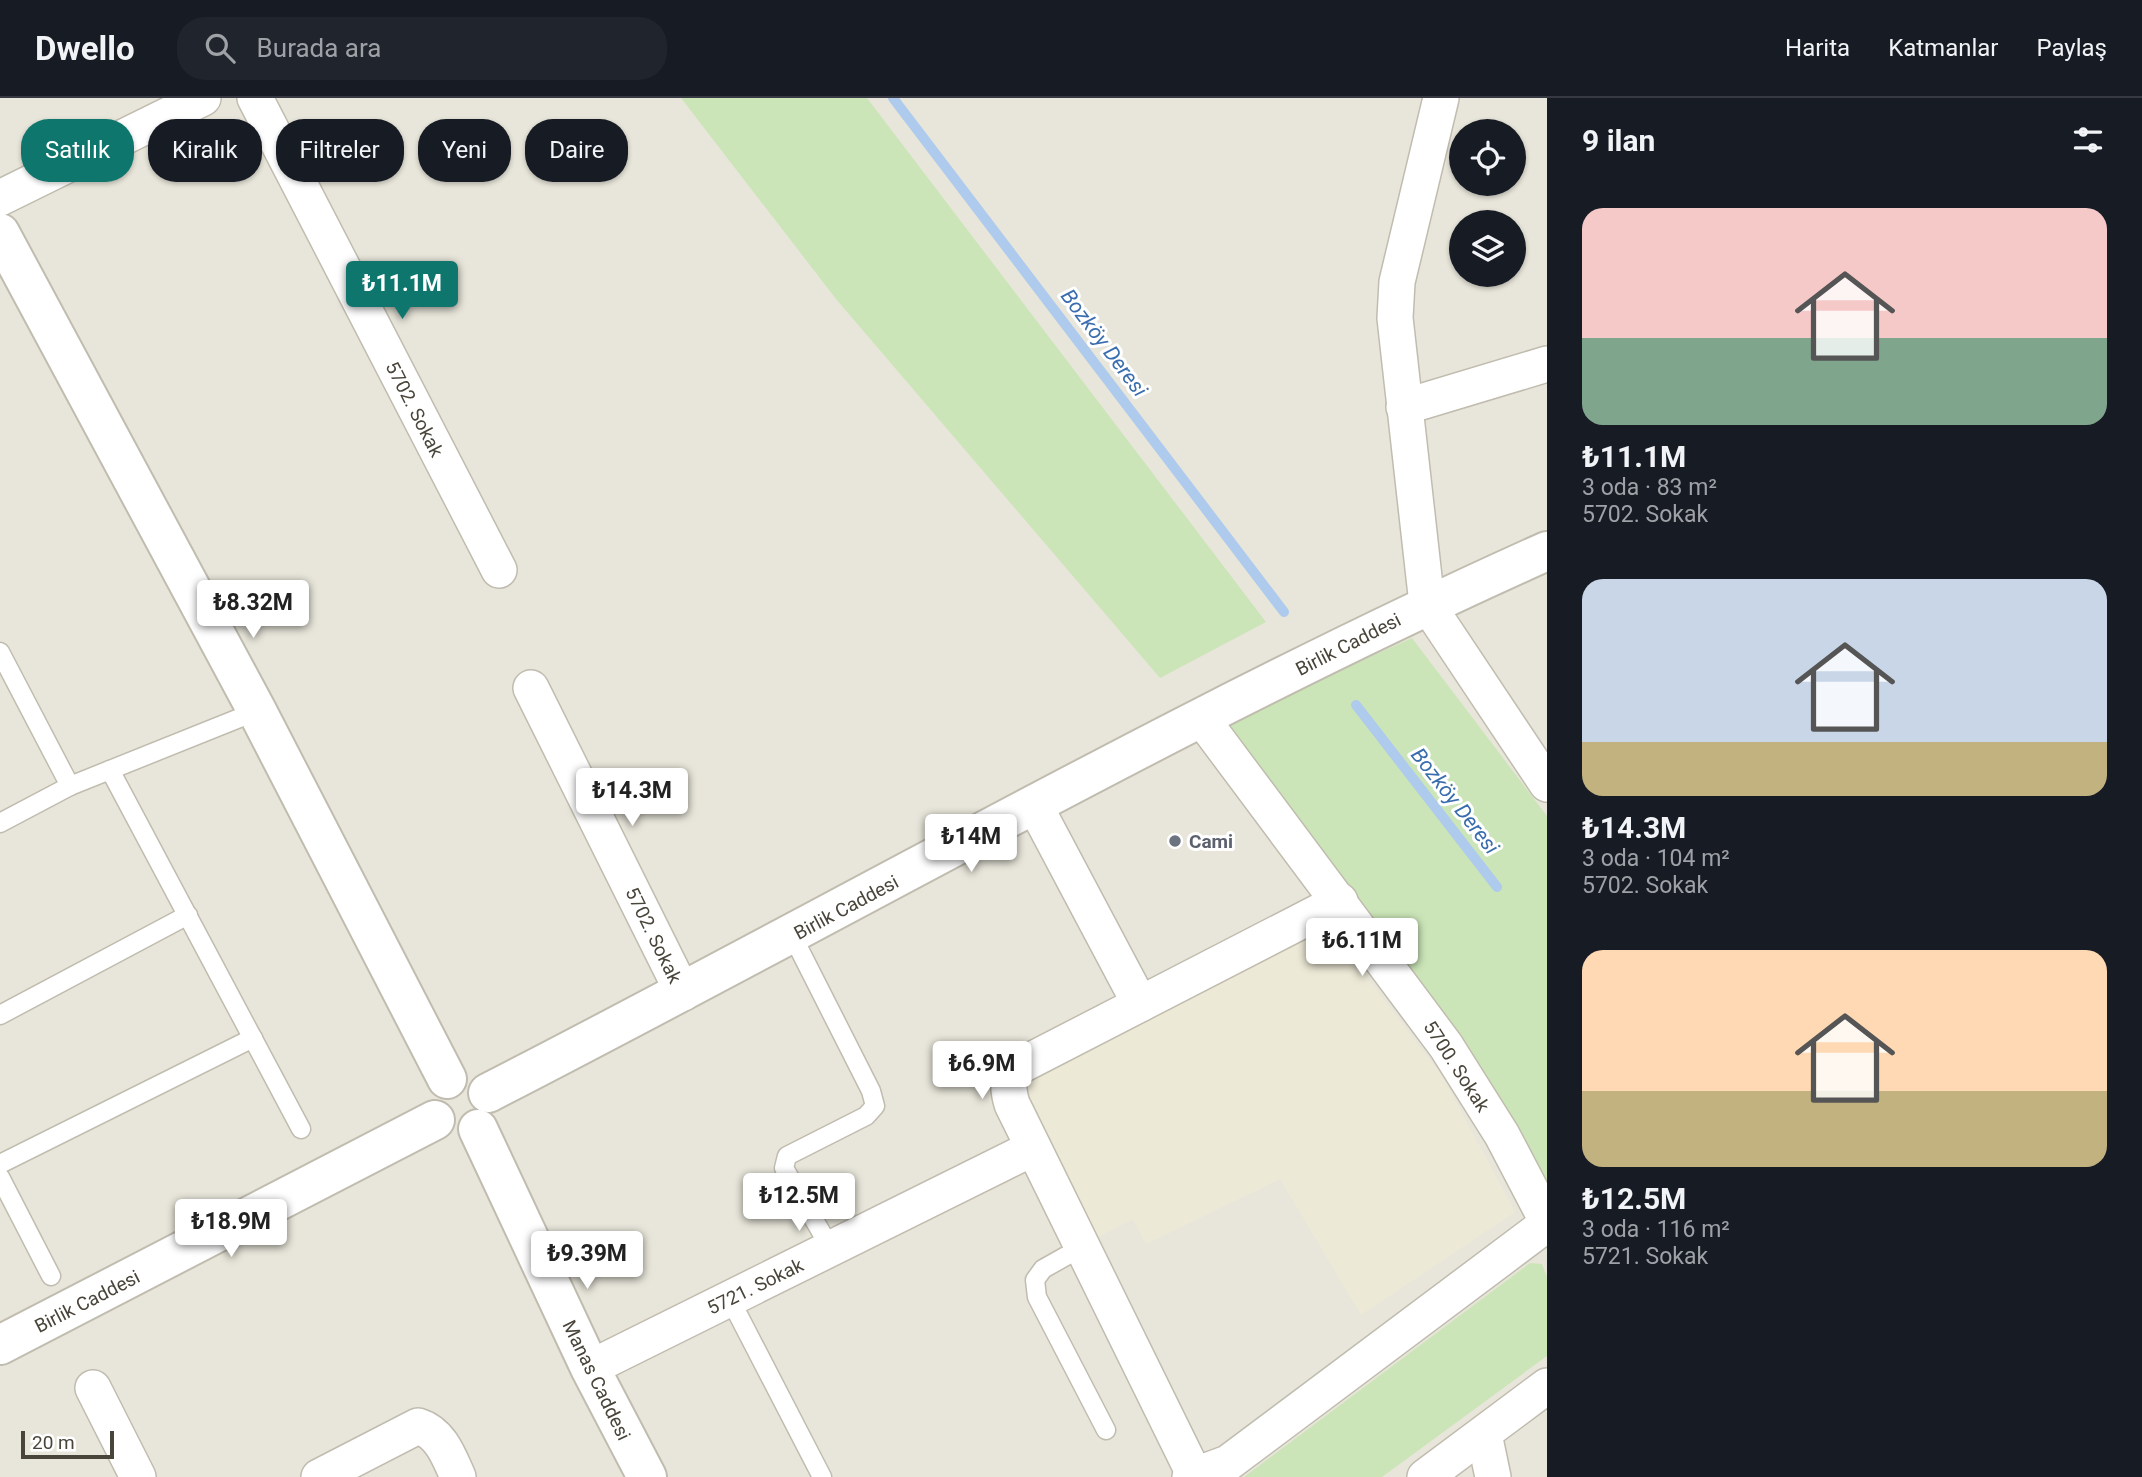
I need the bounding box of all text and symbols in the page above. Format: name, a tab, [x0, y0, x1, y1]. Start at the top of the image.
search box	[177, 17, 667, 80]
text: Dwello	[35, 29, 135, 68]
icon: search	[201, 29, 239, 67]
text: Burada ara	[257, 33, 381, 63]
text: Harita	[1785, 34, 1850, 62]
text: Katmanlar	[1888, 34, 1998, 62]
text: Paylaş	[2036, 34, 2107, 62]
chip: Satılık	[21, 119, 134, 182]
chip: Kiralık	[148, 119, 262, 182]
chip: Filtreler	[276, 119, 404, 182]
chip: Yeni	[418, 119, 511, 182]
chip: Daire	[525, 119, 628, 182]
map controls	[1449, 119, 1526, 287]
button: locate	[1449, 119, 1526, 196]
icon: filters	[2069, 121, 2107, 159]
text: 9 ilan	[1582, 123, 1655, 158]
button: layers	[1449, 210, 1526, 287]
icon: home	[1782, 253, 1908, 379]
pin: ₺11.1M	[345, 262, 459, 321]
text: ₺11.1M	[362, 270, 442, 297]
water label: Bozköy Deresi	[1056, 285, 1152, 401]
street label: 5702. Sokak	[381, 358, 449, 461]
text: ₺11.1M	[1582, 439, 1686, 474]
text: 3 oda · 83 m²	[1582, 474, 1717, 501]
text: 5702. Sokak	[1582, 501, 1708, 528]
pin: ₺8.32M	[196, 580, 310, 640]
text: ₺8.32M	[213, 589, 293, 616]
street label: Birlik Caddesi	[1292, 608, 1405, 681]
icon: home	[1782, 624, 1908, 750]
water label: Bozköy Deresi	[1406, 743, 1504, 859]
pin: ₺14.3M	[575, 768, 689, 828]
text: ₺14.3M	[592, 777, 672, 804]
text: ₺14.3M	[1582, 810, 1686, 845]
pin: ₺14M	[930, 814, 1012, 874]
text: ₺14M	[941, 823, 1001, 850]
place label: Cami	[1189, 830, 1233, 853]
marker: Cami	[1167, 833, 1183, 849]
text: 3 oda · 104 m²	[1582, 845, 1730, 872]
street label: Birlik Caddesi	[790, 870, 902, 945]
text: 5702. Sokak	[1582, 872, 1708, 899]
street label: 5702. Sokak	[620, 883, 687, 987]
pin: ₺6.11M	[1305, 918, 1419, 978]
text: ₺6.11M	[1322, 927, 1402, 954]
icon: home	[1782, 995, 1908, 1121]
street label: 5700. Sokak	[1419, 1016, 1495, 1117]
pin: ₺6.9M	[933, 1042, 1031, 1101]
text: ₺6.9M	[949, 1050, 1015, 1077]
pin: ₺12.5M	[742, 1174, 856, 1233]
text: ₺12.5M	[1582, 1181, 1686, 1216]
text: ₺12.5M	[759, 1182, 839, 1209]
pin: ₺18.9M	[174, 1200, 288, 1259]
text: ₺18.9M	[191, 1208, 271, 1235]
text: 3 oda · 116 m²	[1582, 1216, 1730, 1243]
pin: ₺9.39M	[530, 1232, 644, 1291]
text: ₺9.39M	[547, 1240, 627, 1267]
text: 5721. Sokak	[1582, 1243, 1708, 1270]
street label: 5721. Sokak	[703, 1253, 807, 1320]
street label: Birlik Caddesi	[31, 1265, 144, 1338]
street label: Manas Caddesi	[558, 1316, 636, 1444]
scale bar	[21, 1428, 114, 1460]
text: 20 m	[32, 1431, 75, 1454]

